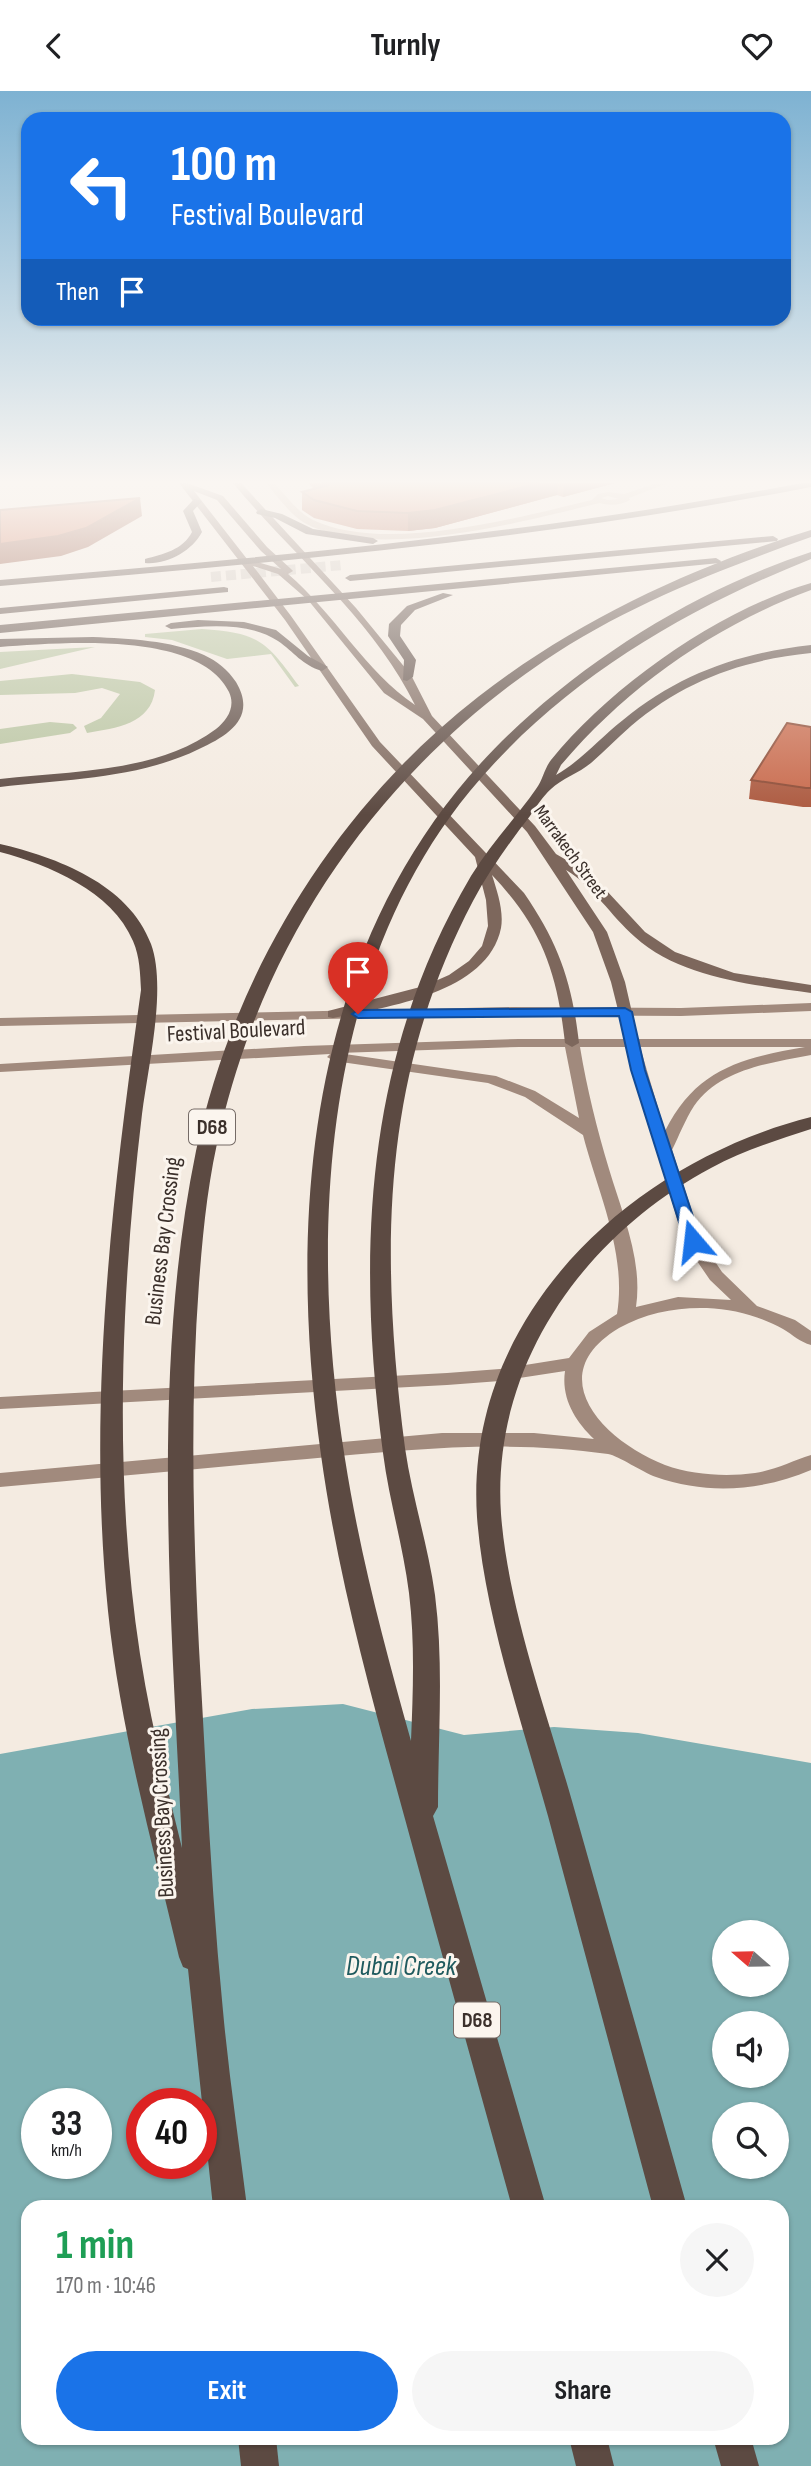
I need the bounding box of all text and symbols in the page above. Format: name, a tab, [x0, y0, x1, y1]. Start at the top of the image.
text: Turnly	[370, 26, 441, 65]
icon: back	[35, 27, 73, 65]
icon: heart	[738, 27, 776, 65]
text: 100 m	[171, 136, 277, 195]
icon: left	[56, 140, 147, 231]
text: Festival Boulevard	[171, 196, 364, 235]
icon: arrive	[113, 273, 151, 311]
text: Then	[56, 277, 99, 308]
street label: Marrakech Street	[528, 801, 612, 903]
pin	[328, 942, 388, 1014]
icon: arrive	[339, 953, 377, 991]
street label: Festival Boulevard	[166, 1013, 306, 1049]
road number: D68	[189, 1109, 235, 1145]
street label: Business Bay Crossing	[139, 1155, 187, 1327]
position arrow	[656, 1204, 730, 1278]
street label: Business Bay Crossing	[144, 1728, 180, 1898]
north arrow	[712, 1920, 789, 1997]
map controls	[712, 1920, 789, 2179]
water label: Dubai Creek	[346, 1950, 458, 1983]
road number: D68	[454, 2003, 500, 2037]
button: sound	[712, 2011, 789, 2088]
speed limit sign: 40	[126, 2088, 217, 2179]
button: search	[712, 2102, 789, 2179]
text: 33	[51, 2103, 82, 2146]
text: km/h	[51, 2140, 82, 2161]
text: 1 min	[56, 2220, 134, 2271]
button: close	[680, 2223, 754, 2297]
text: 170 m · 10:46	[56, 2272, 156, 2300]
button: Exit	[56, 2351, 398, 2431]
button: Share	[412, 2351, 754, 2431]

